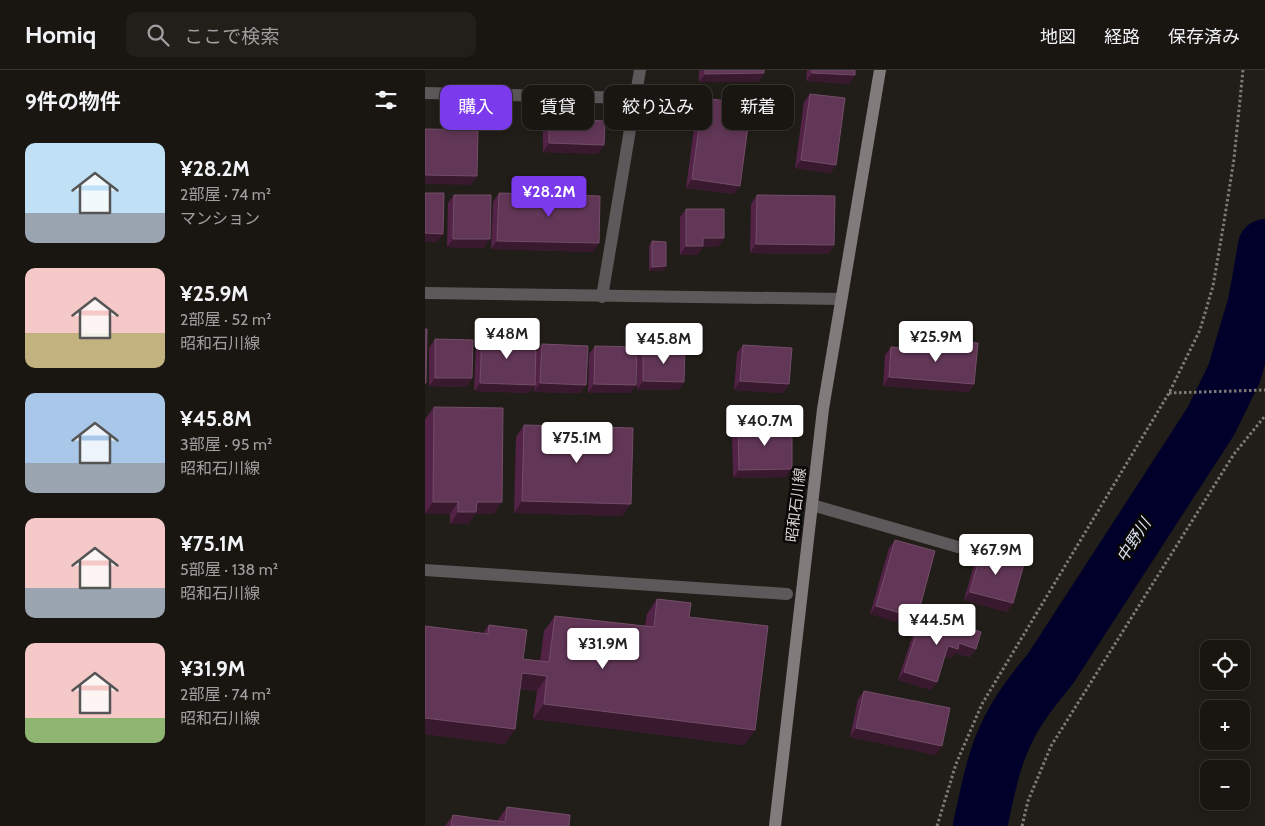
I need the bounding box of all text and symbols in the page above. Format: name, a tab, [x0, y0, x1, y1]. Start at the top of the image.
search box	[126, 12, 476, 57]
text: Homiq	[25, 20, 96, 49]
icon: search	[144, 21, 172, 49]
text: ここで検索	[184, 25, 279, 48]
text: 地図	[1040, 26, 1076, 48]
text: 経路	[1104, 26, 1140, 48]
text: 保存済み	[1168, 26, 1240, 48]
chip: 購入	[440, 85, 512, 130]
chip: 賃貸	[522, 85, 594, 130]
chip: 絞り込み	[604, 85, 712, 130]
chip: 新着	[722, 85, 794, 130]
icon: filters	[372, 86, 400, 114]
text: 9件の物件	[25, 89, 121, 114]
text: ¥28.2M	[180, 156, 250, 181]
icon: home	[65, 163, 125, 223]
pin: ¥28.2M	[508, 176, 590, 218]
text: ¥28.2M	[522, 182, 576, 201]
text: 2部屋 · 74 m²	[180, 185, 271, 204]
text: マンション	[180, 209, 260, 228]
text: ¥25.9M	[180, 281, 249, 306]
icon: home	[65, 288, 125, 348]
text: 2部屋 · 52 m²	[180, 310, 271, 329]
pin: ¥48M	[477, 318, 537, 360]
pin: ¥25.9M	[895, 320, 977, 363]
pin: ¥45.8M	[623, 322, 705, 365]
text: ¥48M	[486, 324, 528, 343]
text: ¥25.9M	[910, 327, 962, 346]
text: ¥45.8M	[637, 329, 691, 348]
text: 昭和石川線	[180, 334, 260, 353]
pin: ¥40.7M	[724, 404, 806, 447]
text: ¥45.8M	[180, 406, 252, 431]
text: ¥40.7M	[737, 411, 793, 430]
icon: home	[65, 413, 125, 473]
pin: ¥75.1M	[536, 422, 618, 464]
text: ¥75.1M	[553, 428, 601, 447]
text: 3部屋 · 95 m²	[180, 435, 272, 454]
text: 昭和石川線	[180, 459, 260, 478]
street label: 昭和石川線	[782, 467, 810, 543]
water label: 中野川	[1112, 513, 1156, 566]
text: ¥75.1M	[180, 531, 244, 556]
pin: ¥67.9M	[955, 534, 1037, 576]
icon: home	[65, 538, 125, 598]
text: ¥67.9M	[970, 540, 1022, 559]
text: 5部屋 · 138 m²	[180, 560, 278, 579]
text: 昭和石川線	[180, 584, 260, 603]
pin: ¥44.5M	[896, 604, 978, 646]
text: ¥44.5M	[909, 610, 965, 629]
pin: ¥31.9M	[562, 628, 644, 670]
text: ¥31.9M	[578, 634, 628, 653]
map controls	[1200, 640, 1250, 810]
button: locate	[1200, 640, 1250, 690]
text: ¥31.9M	[180, 656, 245, 681]
icon: home	[65, 663, 125, 723]
text: 2部屋 · 74 m²	[180, 685, 271, 704]
button: +	[1200, 700, 1250, 750]
text: 昭和石川線	[180, 709, 260, 728]
button: −	[1200, 760, 1250, 810]

